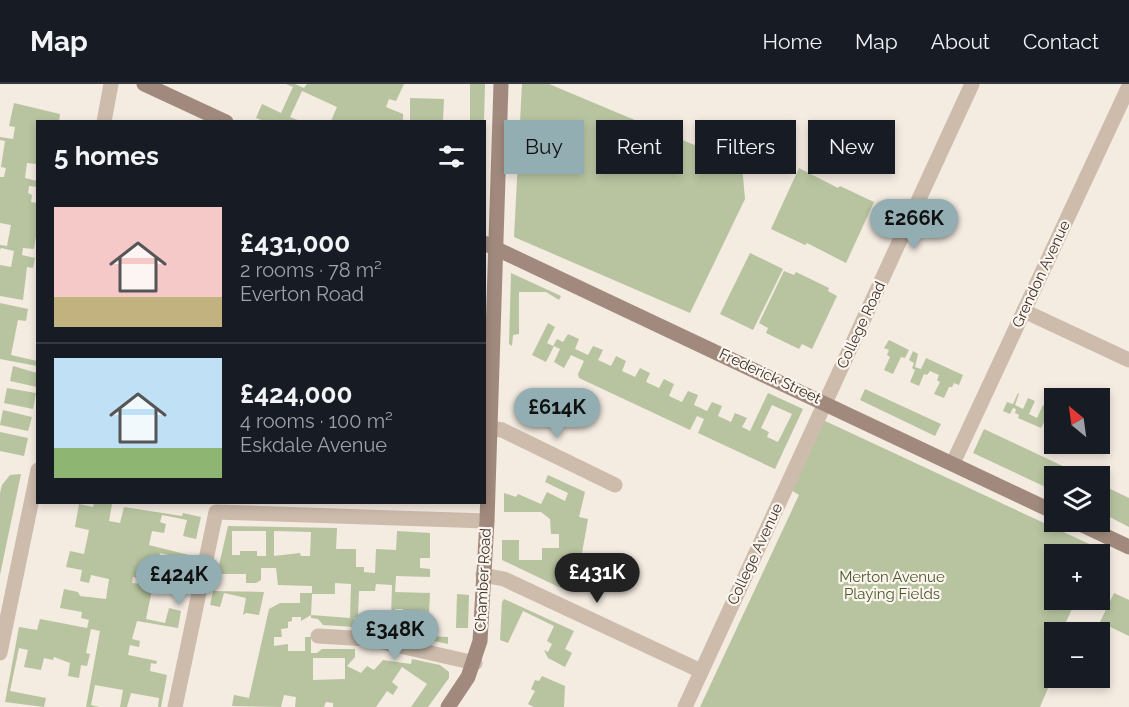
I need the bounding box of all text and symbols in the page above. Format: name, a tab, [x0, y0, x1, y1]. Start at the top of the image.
text: Map	[30, 25, 88, 58]
text: Home	[763, 29, 822, 54]
text: Map	[855, 29, 898, 54]
text: About	[931, 29, 990, 54]
text: Contact	[1023, 29, 1099, 54]
chip: Buy	[504, 120, 584, 174]
chip: Rent	[596, 120, 683, 174]
chip: Filters	[695, 120, 796, 174]
chip: New	[808, 120, 895, 174]
icon: filters	[435, 140, 468, 173]
text: 5 homes	[54, 141, 159, 171]
pin: £266K	[872, 199, 956, 250]
text: £266K	[884, 206, 944, 230]
street label: Grendon Avenue	[1008, 217, 1074, 331]
text: £431,000	[240, 228, 350, 258]
icon: home	[102, 231, 174, 303]
text: 2 rooms · 78 m²	[240, 258, 382, 282]
street label: College Road	[833, 279, 889, 371]
text: Everton Road	[240, 282, 364, 306]
street label: Frederick Street	[716, 345, 824, 407]
text: £424,000	[240, 379, 352, 409]
icon: home	[102, 382, 174, 454]
pin: £614K	[515, 388, 599, 439]
north arrow	[1044, 388, 1110, 454]
map controls	[1044, 388, 1110, 688]
text: £614K	[528, 395, 586, 419]
text: 4 rooms · 100 m²	[240, 409, 393, 433]
text: Eskdale Avenue	[240, 433, 387, 457]
button: layers	[1044, 466, 1110, 532]
street label: College Avenue	[724, 500, 787, 608]
street label: Chamber Road	[471, 528, 495, 632]
button: +	[1044, 544, 1110, 610]
pin: £431K	[555, 553, 639, 604]
pin: £424K	[137, 555, 221, 606]
text: £431K	[569, 560, 625, 584]
text: £424K	[150, 562, 208, 586]
park label: Merton Avenue Playing Fields	[839, 568, 945, 603]
pin: £348K	[353, 610, 437, 661]
text: £348K	[366, 617, 424, 641]
button: −	[1044, 622, 1110, 688]

